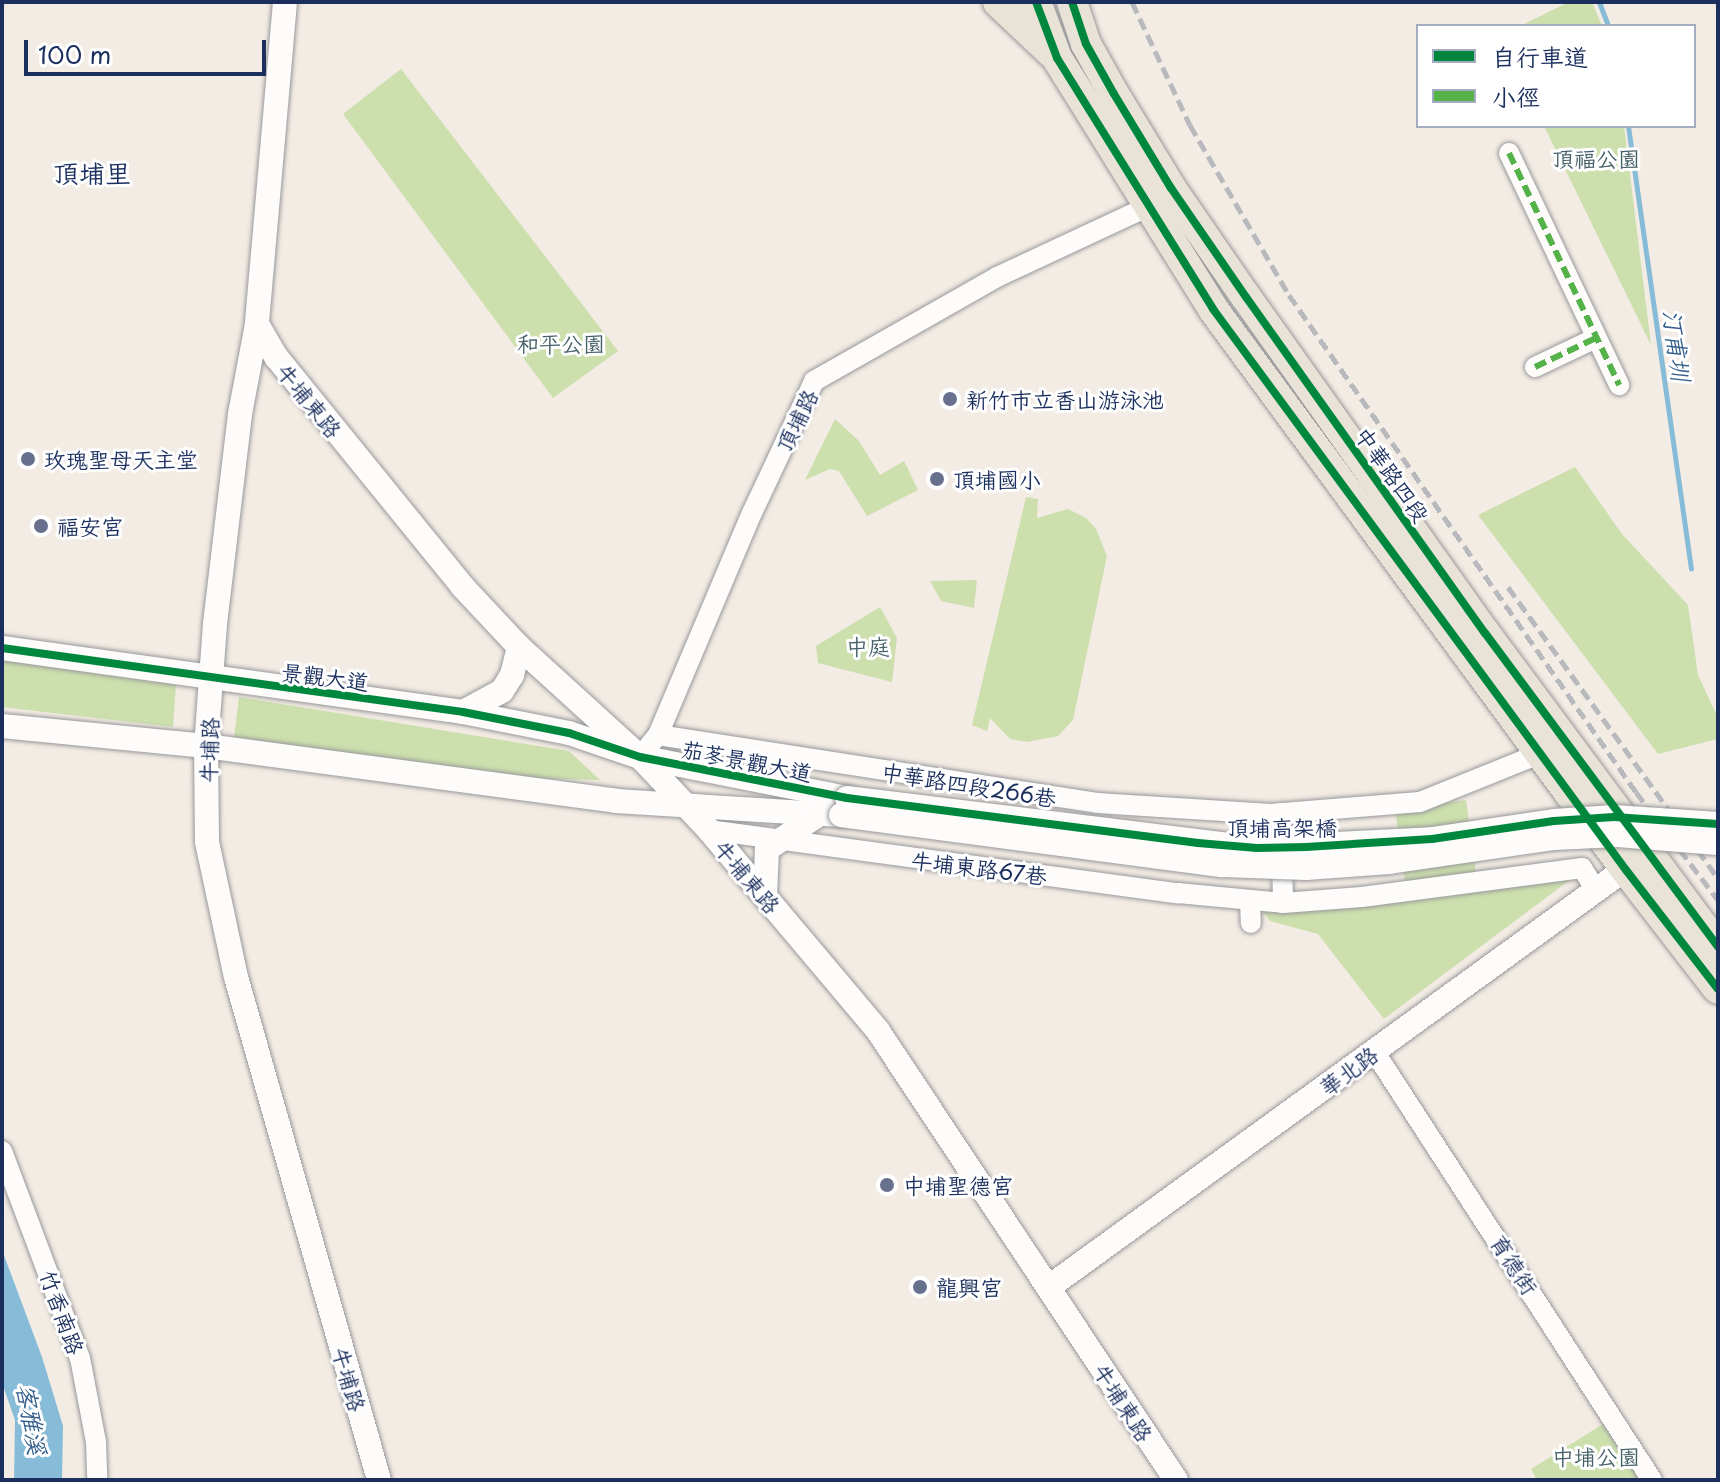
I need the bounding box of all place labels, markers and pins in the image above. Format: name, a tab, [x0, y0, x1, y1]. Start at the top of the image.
place label: 新竹市立香山游泳池	[966, 386, 1164, 412]
marker: 新竹市立香山游泳池	[941, 390, 959, 408]
place label: 玫瑰聖母天主堂	[44, 446, 198, 472]
marker: 玫瑰聖母天主堂	[19, 450, 37, 468]
place label: 頂埔國小	[953, 466, 1041, 492]
marker: 頂埔國小	[928, 470, 946, 488]
place label: 福安宮	[57, 513, 123, 539]
marker: 福安宮	[32, 517, 50, 535]
place label: 中埔聖德宮	[903, 1172, 1013, 1198]
marker: 中埔聖德宮	[878, 1176, 896, 1194]
place label: 龍興宮	[936, 1274, 1002, 1300]
marker: 龍興宮	[911, 1278, 929, 1296]

